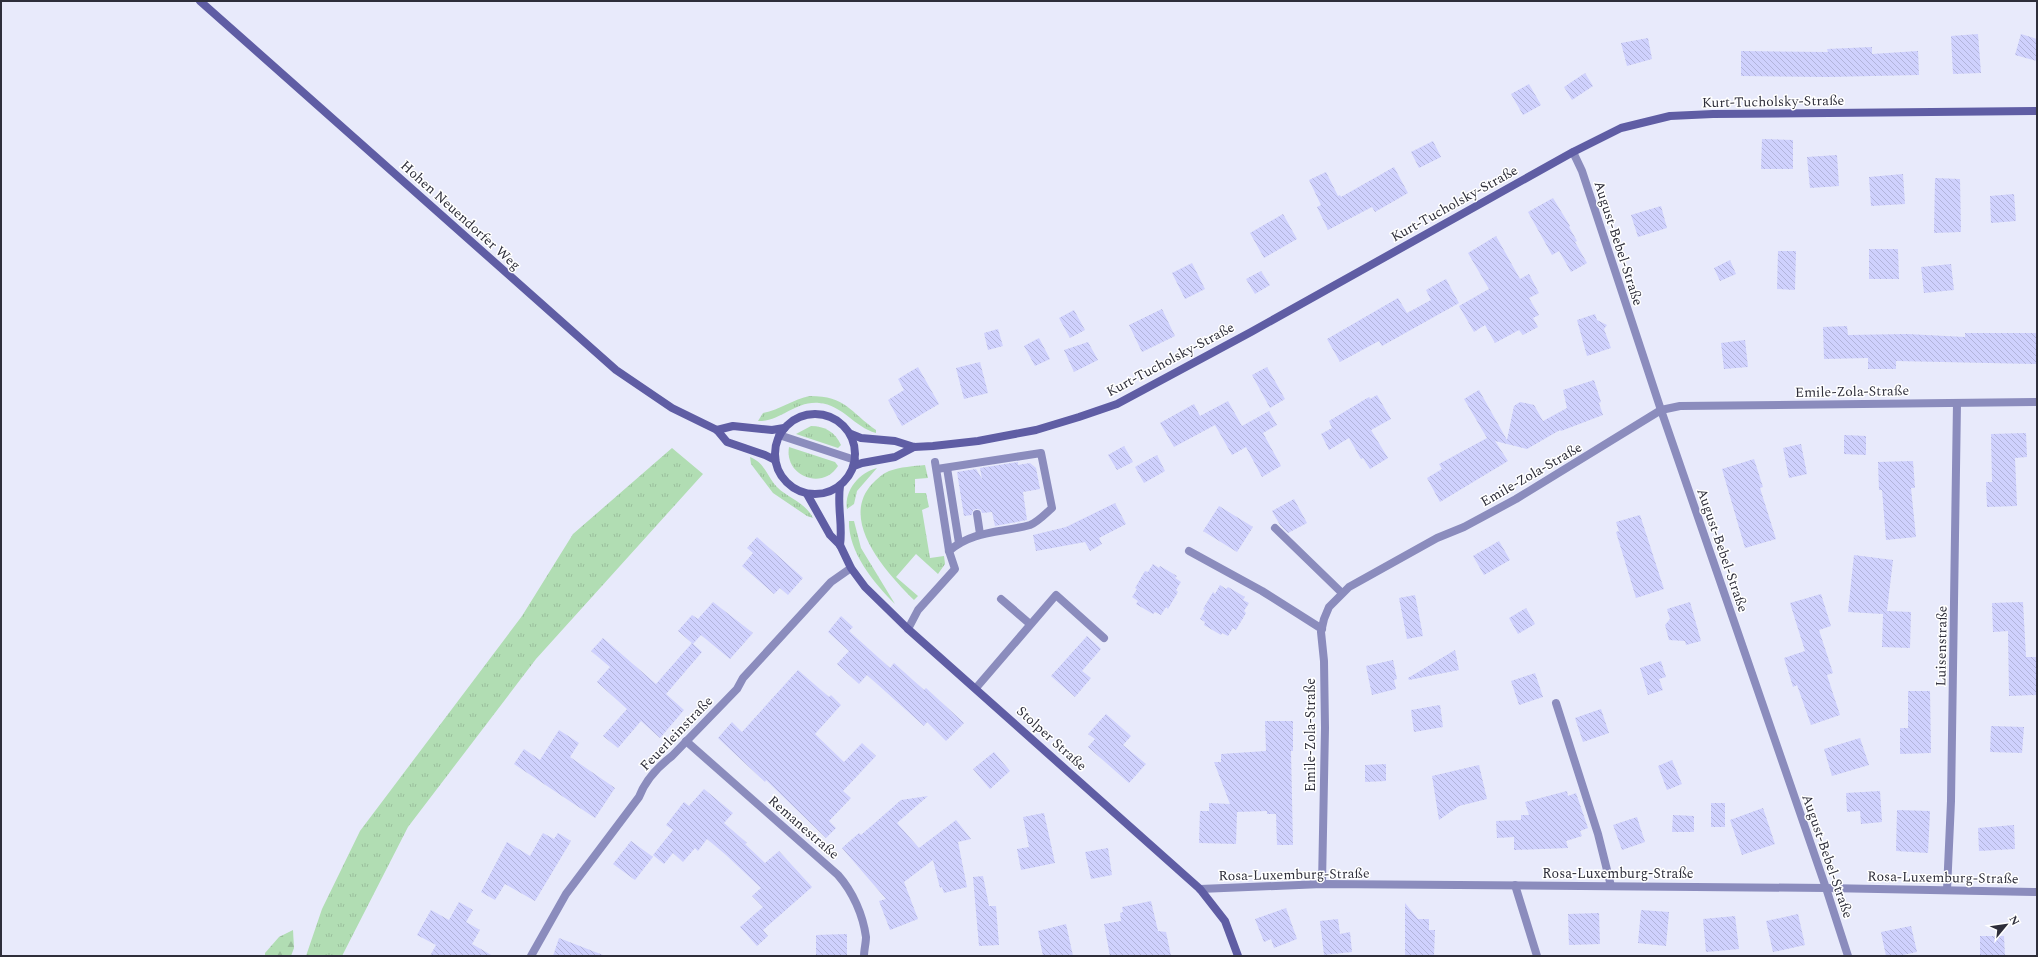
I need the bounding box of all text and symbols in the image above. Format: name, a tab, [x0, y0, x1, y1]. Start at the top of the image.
street label: Kurt-Tucholsky-Straße	[1702, 90, 1845, 113]
street label: Hohen Neuendorfer Weg	[396, 155, 526, 275]
street label: Kurt-Tucholsky-Straße	[1387, 160, 1522, 247]
street label: August-Bebel-Straße	[1588, 178, 1649, 308]
street label: Kurt-Tucholsky-Straße	[1102, 317, 1238, 402]
street label: Emile-Zola-Straße	[1795, 380, 1909, 403]
street label: Emile-Zola-Straße	[1477, 437, 1586, 512]
street label: August-Bebel-Straße	[1691, 485, 1754, 615]
street label: Luisenstraße	[1930, 605, 1953, 687]
street label: Emile-Zola-Straße	[1300, 678, 1321, 792]
street label: Feuerleinstraße	[635, 691, 718, 776]
street label: Stolper Straße	[1012, 701, 1092, 776]
street label: Remanestraße	[763, 790, 844, 864]
street label: August-Bebel-Straße	[1796, 791, 1859, 921]
street label: Rosa-Luxemburg-Straße	[1218, 863, 1370, 886]
street label: Rosa-Luxemburg-Straße	[1542, 863, 1694, 884]
street label: Rosa-Luxemburg-Straße	[1867, 866, 2019, 889]
north arrow	[1986, 905, 2026, 945]
text: N	[2005, 912, 2024, 928]

